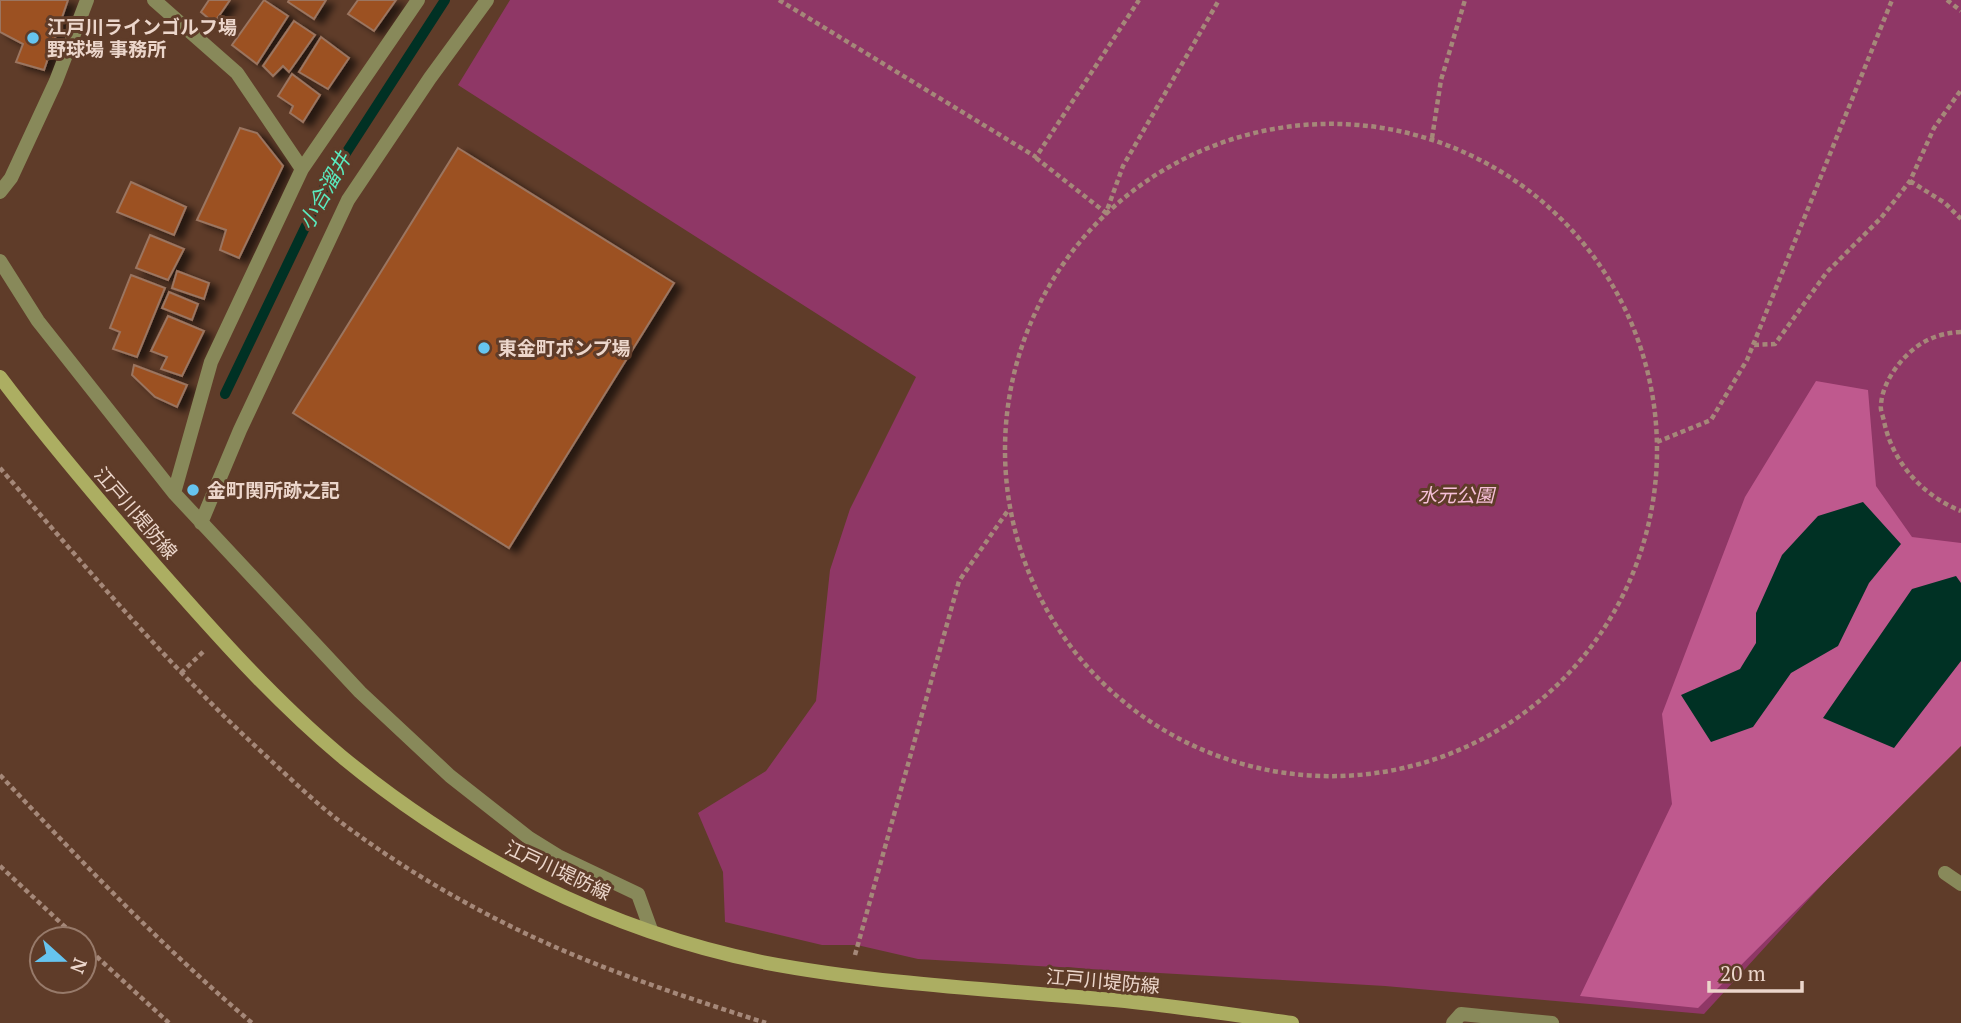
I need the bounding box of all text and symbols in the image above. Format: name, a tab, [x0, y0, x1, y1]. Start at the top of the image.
place label: 江戸川ラインゴルフ場 野球場 事務所	[47, 14, 237, 61]
marker: 江戸川ラインゴルフ場 野球場 事務所	[25, 30, 41, 46]
water label: 小合溜井	[292, 145, 358, 234]
place label: 東金町ポンプ場	[498, 335, 630, 360]
marker: 東金町ポンプ場	[476, 340, 492, 356]
street label: 江戸川堤防線	[90, 461, 183, 564]
place label: 金町関所跡之記	[207, 477, 340, 502]
marker: 金町関所跡之記	[185, 482, 201, 498]
park label: 水元公園	[1418, 482, 1497, 507]
street label: 江戸川堤防線	[501, 834, 615, 905]
north arrow	[28, 925, 98, 995]
scale bar	[1709, 950, 1802, 994]
text: N	[65, 955, 94, 978]
text: 20 m	[1720, 959, 1766, 987]
street label: 江戸川堤防線	[1045, 963, 1161, 998]

